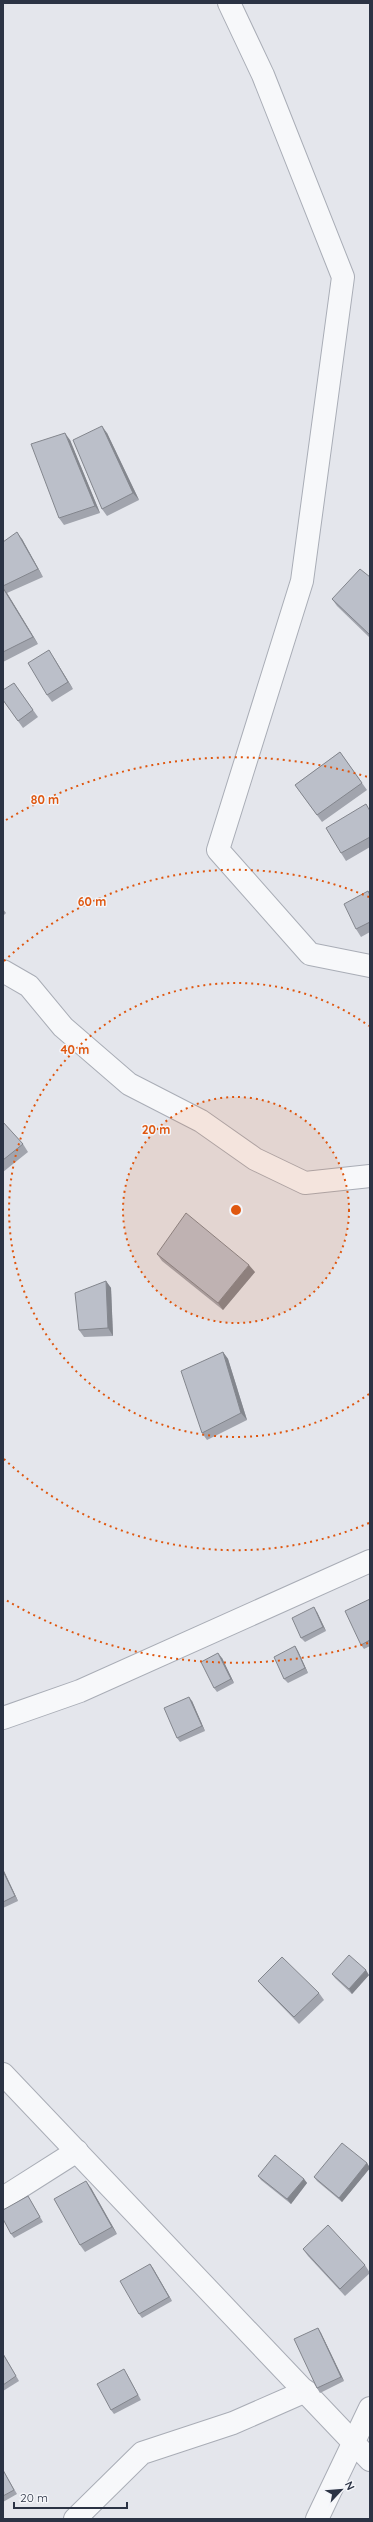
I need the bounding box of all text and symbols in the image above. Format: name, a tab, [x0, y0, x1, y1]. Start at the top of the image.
text: 80 m	[31, 792, 59, 807]
text: 60 m	[78, 894, 106, 909]
text: 40 m	[61, 1042, 89, 1057]
text: 20 m	[142, 1122, 170, 1137]
centre of rings	[229, 1203, 243, 1217]
north arrow	[321, 2470, 361, 2510]
text: N	[342, 2479, 358, 2492]
scale bar	[14, 2484, 127, 2510]
text: 20 m	[20, 2490, 48, 2505]

